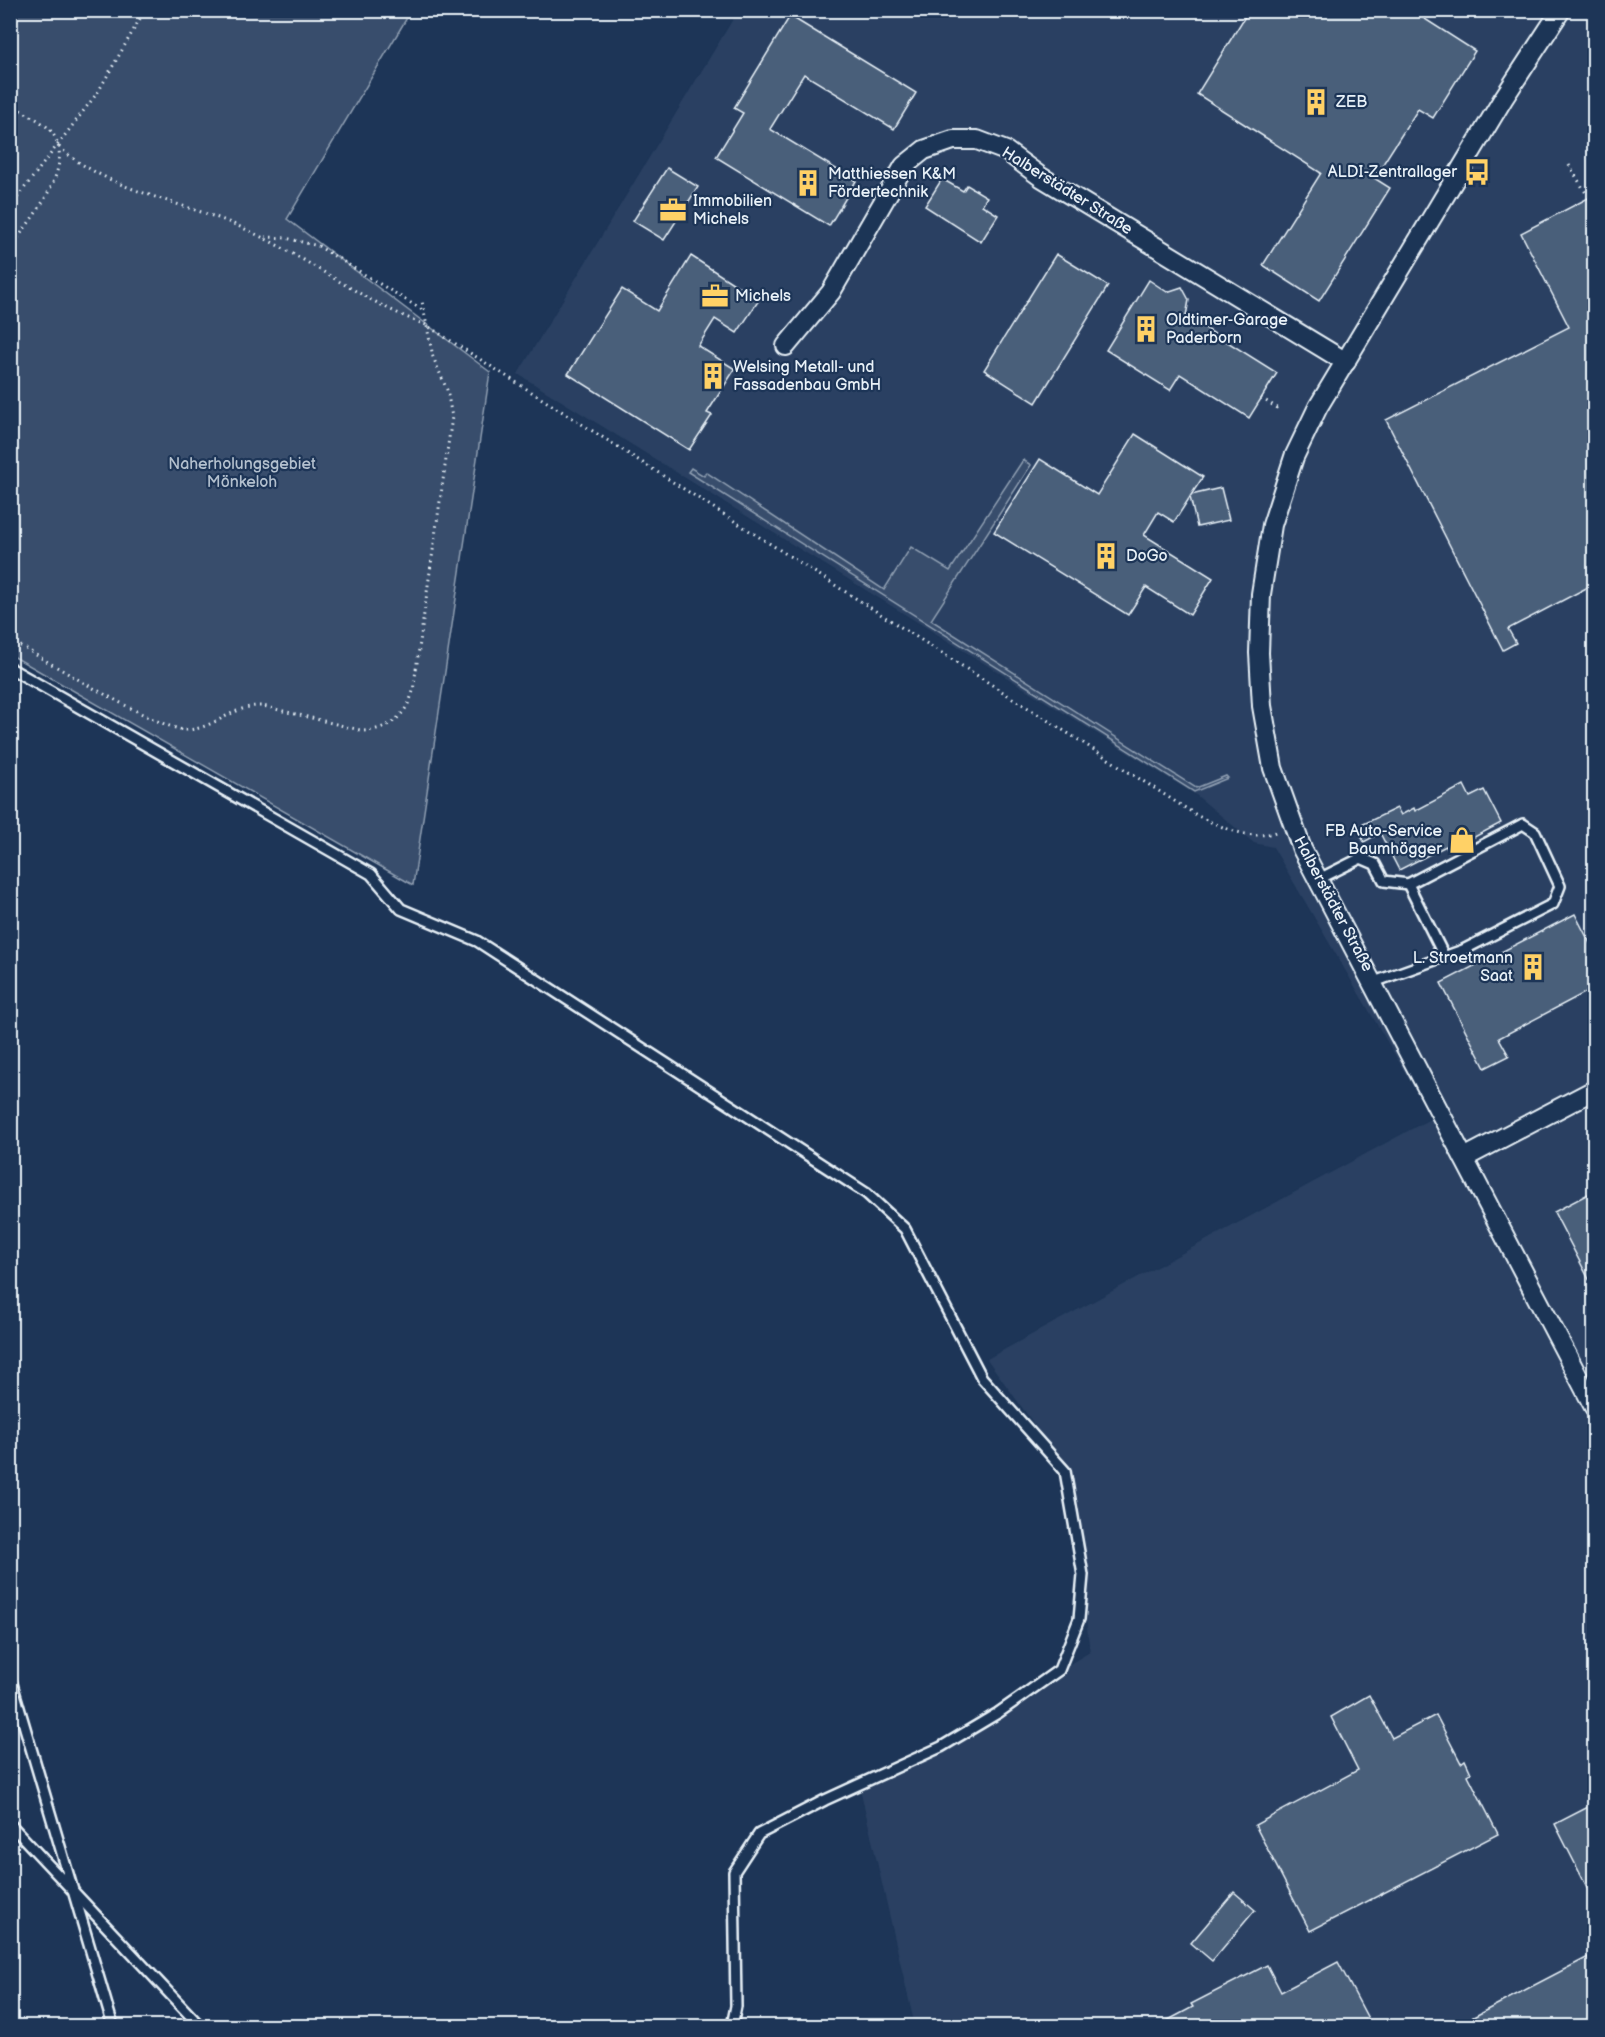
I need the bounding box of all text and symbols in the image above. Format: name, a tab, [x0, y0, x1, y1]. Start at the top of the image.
building icon: ZEB	[1301, 87, 1331, 117]
place label: ZEB	[1335, 93, 1367, 112]
street label: Halberstädter Straße	[998, 143, 1136, 239]
bus stop icon: ALDI-Zentrallager	[1462, 157, 1492, 187]
place label: ALDI-Zentrallager	[1328, 163, 1457, 182]
place label: Matthiessen K&M Fördertechnik	[828, 165, 956, 202]
building icon: Matthiessen K&M Fördertechnik	[793, 168, 823, 198]
place label: Immobilien Michels	[693, 192, 772, 229]
office icon: Immobilien Michels	[658, 195, 688, 225]
office icon: Michels	[700, 281, 730, 311]
place label: Michels	[735, 287, 791, 306]
place label: Oldtimer-Garage Paderborn	[1166, 311, 1288, 348]
building icon: Oldtimer-Garage Paderborn	[1131, 314, 1161, 344]
place label: Welsing Metall- und Fassadenbau GmbH	[733, 358, 881, 395]
building icon: Welsing Metall- und Fassadenbau GmbH	[698, 361, 728, 391]
park label: Naherholungsgebiet Mönkeloh	[168, 455, 316, 492]
building icon: DoGo	[1091, 541, 1121, 571]
place label: DoGo	[1126, 547, 1168, 566]
place label: FB Auto-Service Baumhögger	[1325, 822, 1443, 859]
shop icon: FB Auto-Service Baumhögger	[1447, 825, 1477, 855]
street label: Halberstädter Straße	[1289, 833, 1377, 975]
place label: L. Stroetmann Saat	[1413, 949, 1513, 986]
building icon: L. Stroetmann Saat	[1518, 952, 1548, 982]

